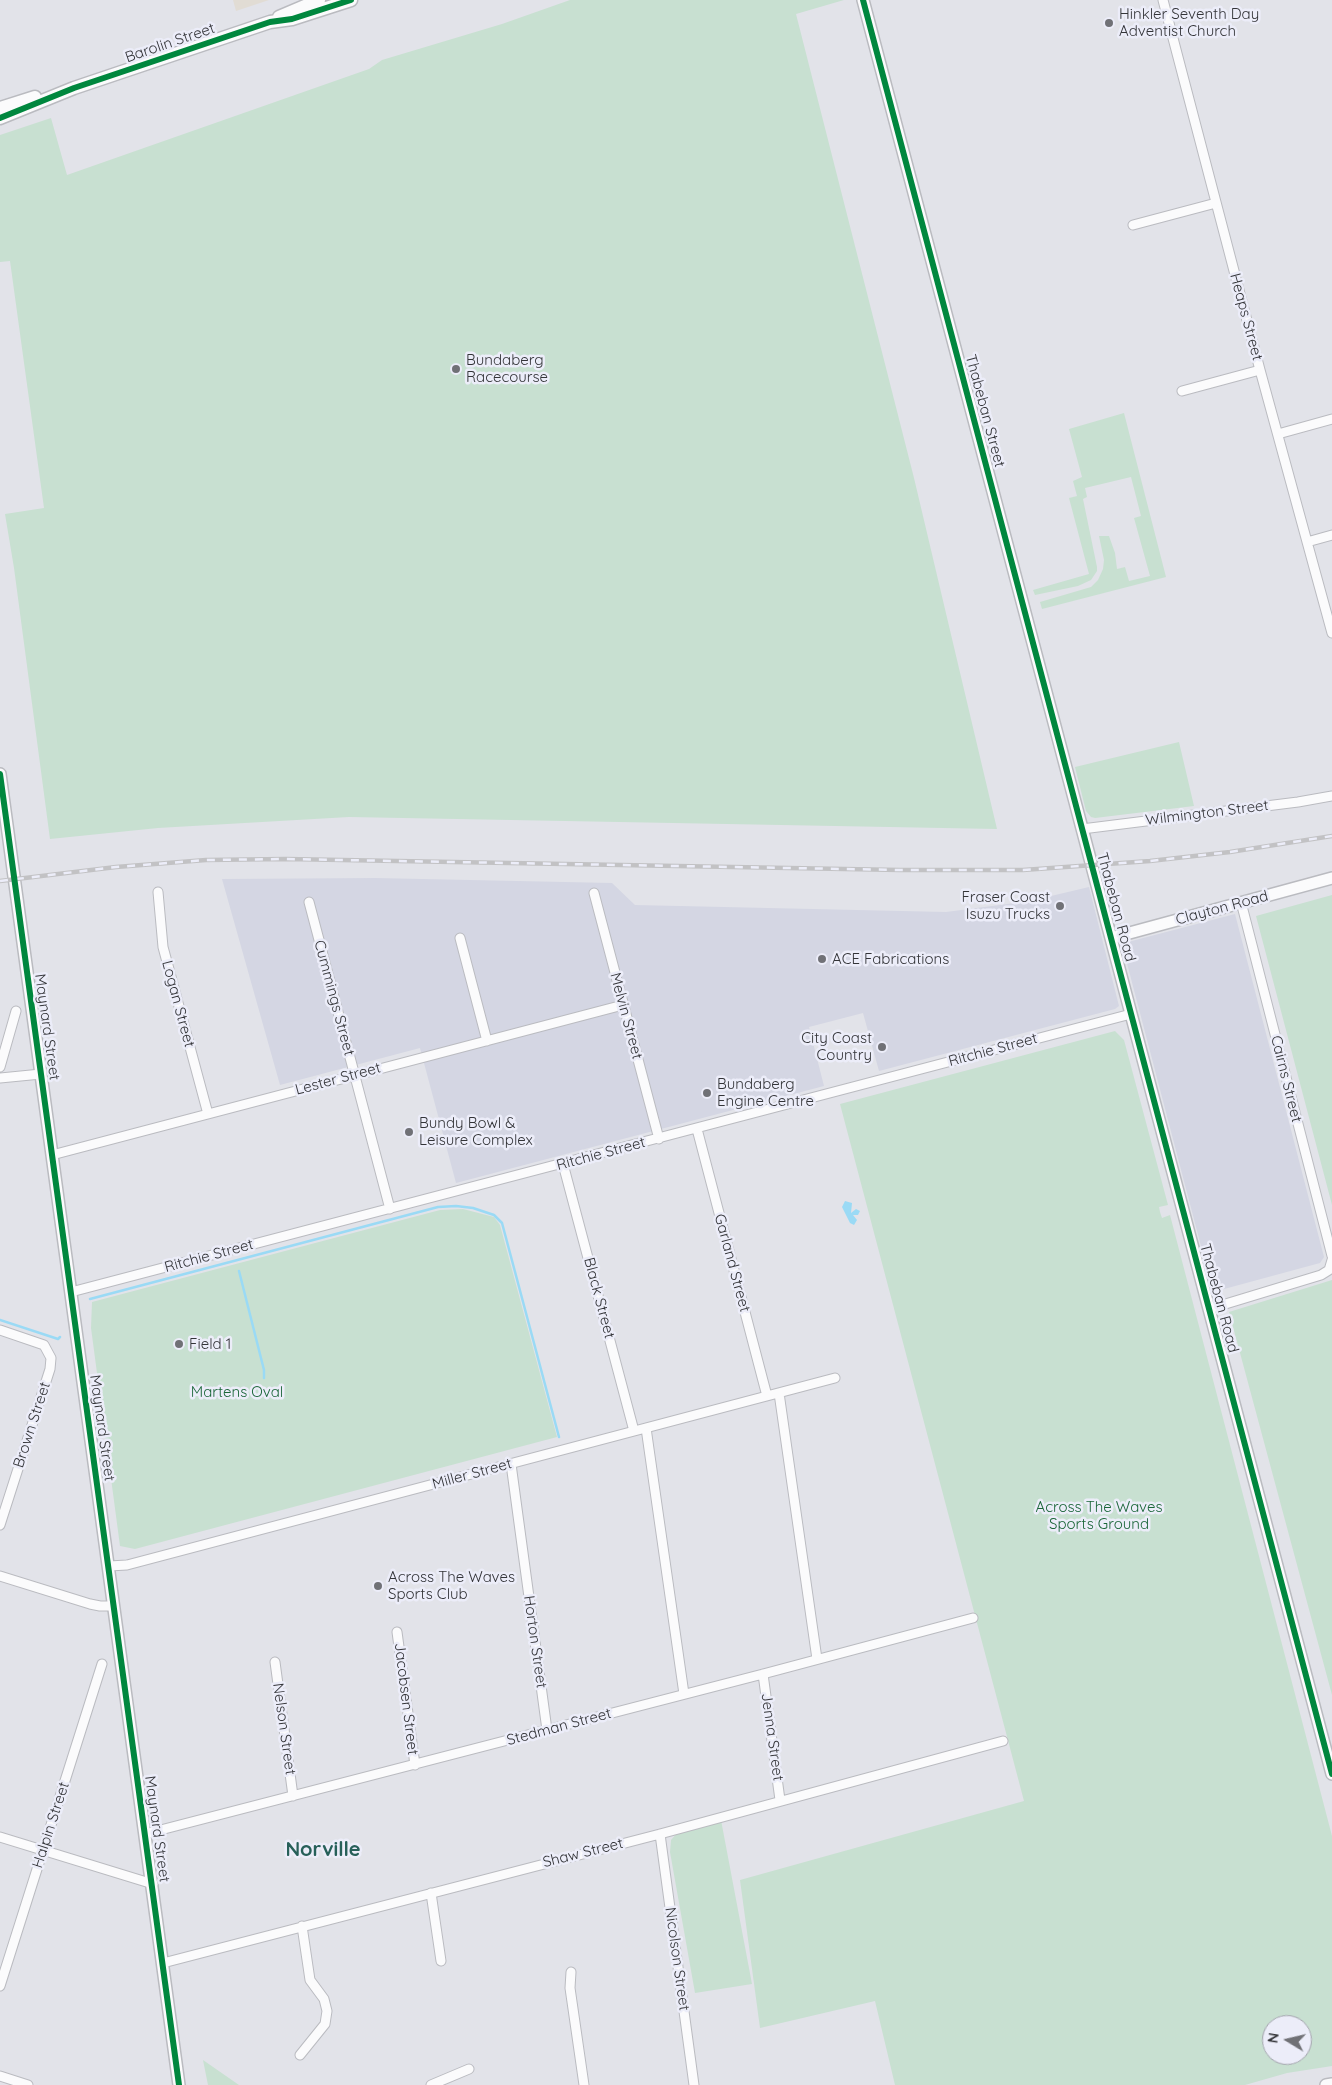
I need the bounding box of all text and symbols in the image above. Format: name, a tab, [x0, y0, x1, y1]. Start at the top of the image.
place label: Hinkler Seventh Day Adventist Church	[1119, 5, 1259, 40]
marker: Hinkler Seventh Day Adventist Church	[1103, 17, 1115, 29]
street label: Barolin Street	[123, 19, 217, 67]
street label: Heaps Street	[1226, 271, 1266, 363]
place label: Bundaberg Racecourse	[466, 351, 548, 386]
street label: Thabeban Street	[961, 353, 1009, 469]
marker: Bundaberg Racecourse	[450, 363, 462, 375]
street label: Wilmington Street	[1144, 797, 1270, 829]
street label: Thabeban Road	[1093, 850, 1139, 964]
street label: Clayton Road	[1174, 887, 1270, 929]
place label: Fraser Coast Isuzu Trucks	[962, 888, 1050, 923]
marker: Fraser Coast Isuzu Trucks	[1054, 900, 1066, 912]
street label: Cummings Street	[310, 938, 358, 1058]
place label: ACE Fabrications	[832, 950, 949, 968]
marker: ACE Fabrications	[816, 953, 828, 965]
street label: Logan Street	[158, 959, 198, 1049]
street label: Melvin Street	[606, 971, 646, 1061]
street label: Maynard Street	[31, 973, 63, 1081]
place label: City Coast Country	[801, 1029, 872, 1064]
street label: Ritchie Street	[947, 1029, 1039, 1071]
street label: Cairns Street	[1267, 1034, 1305, 1124]
marker: City Coast Country	[876, 1041, 888, 1053]
street label: Lester Street	[293, 1059, 383, 1099]
place label: Bundaberg Engine Centre	[717, 1075, 814, 1110]
marker: Bundaberg Engine Centre	[701, 1087, 713, 1099]
place label: Bundy Bowl & Leisure Complex	[419, 1114, 533, 1149]
marker: Bundy Bowl & Leisure Complex	[403, 1126, 415, 1138]
street label: Ritchie Street	[555, 1133, 647, 1175]
street label: Garland Street	[710, 1212, 754, 1314]
street label: Ritchie Street	[163, 1235, 255, 1277]
street label: Thabeban Road	[1196, 1241, 1242, 1355]
street label: Black Street	[580, 1256, 618, 1340]
place label: Field 1	[189, 1335, 231, 1353]
marker: Field 1	[173, 1338, 185, 1350]
street label: Maynard Street	[86, 1374, 118, 1482]
street label: Brown Street	[10, 1380, 54, 1470]
park label: Martens Oval	[191, 1383, 283, 1401]
street label: Miller Street	[430, 1455, 514, 1493]
park label: Across The Waves Sports Ground	[1036, 1498, 1162, 1533]
place label: Across The Waves Sports Club	[388, 1568, 515, 1603]
marker: Across The Waves Sports Club	[372, 1580, 384, 1592]
street label: Horton Street	[520, 1594, 550, 1690]
street label: Jacobsen Street	[390, 1642, 422, 1756]
street label: Nelson Street	[269, 1682, 299, 1776]
street label: Jenna Street	[757, 1692, 787, 1782]
street label: Stedman Street	[505, 1704, 613, 1750]
street label: Maynard Street	[141, 1775, 173, 1883]
street label: Halpin Street	[29, 1780, 73, 1870]
street label: Shaw Street	[541, 1834, 625, 1872]
district label: Norville	[285, 1838, 361, 1862]
street label: Nicolson Street	[661, 1906, 693, 2012]
north arrow	[1262, 2015, 1312, 2065]
text: N	[1263, 2031, 1283, 2044]

